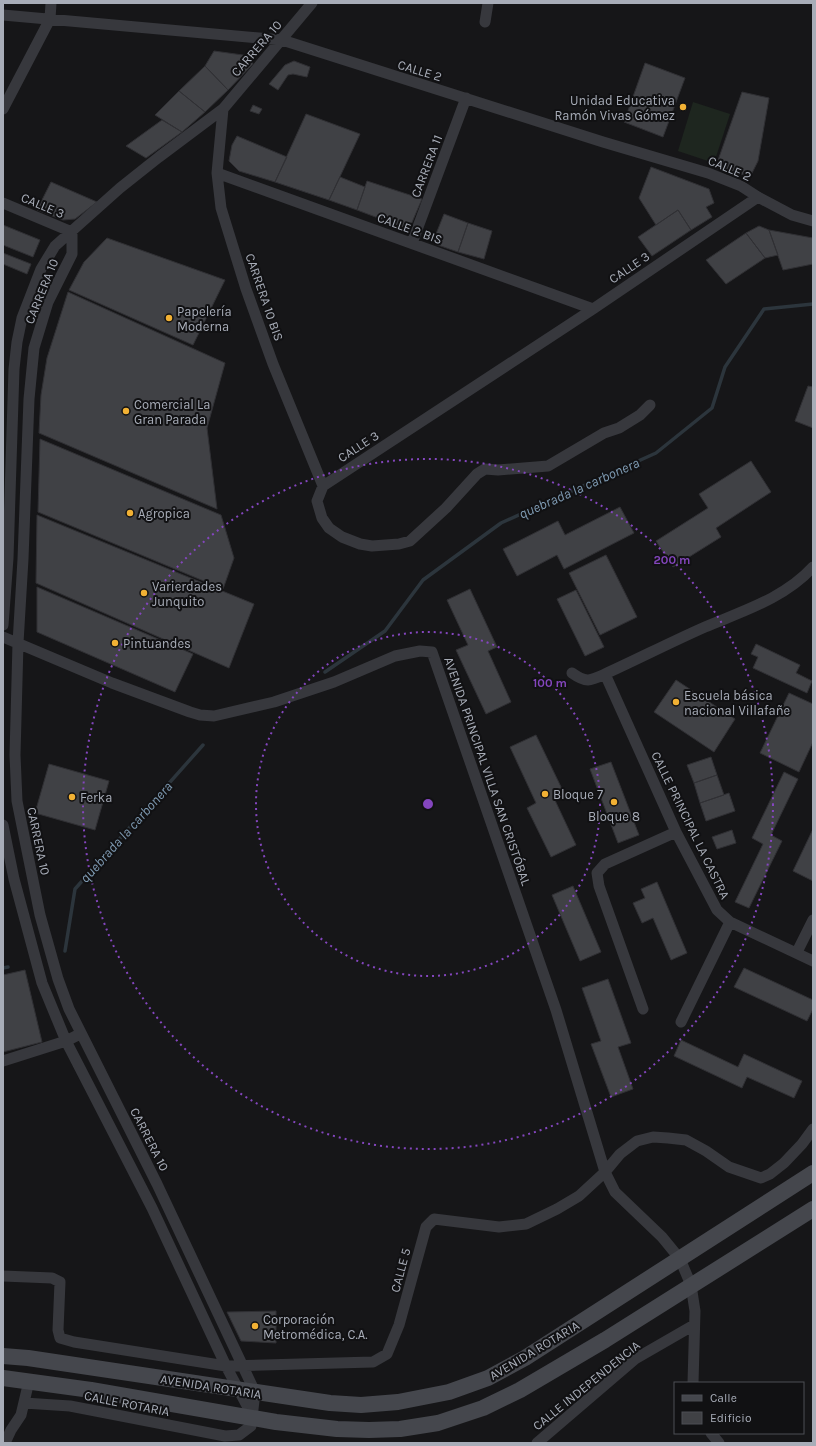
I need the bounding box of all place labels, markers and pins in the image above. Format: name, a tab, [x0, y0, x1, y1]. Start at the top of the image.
place label: Unidad Educativa Ramón Vivas Gómez	[554, 93, 675, 123]
marker: Unidad Educativa Ramón Vivas Gómez	[678, 102, 688, 112]
place label: Papelería Moderna	[177, 304, 232, 334]
marker: Papelería Moderna	[164, 313, 174, 323]
place label: Comercial La Gran Parada	[134, 397, 210, 427]
marker: Comercial La Gran Parada	[121, 406, 131, 416]
place label: Agropica	[138, 506, 190, 521]
marker: Agropica	[125, 508, 135, 518]
place label: Varierdades Junquito	[152, 579, 222, 610]
marker: Varierdades Junquito	[139, 588, 149, 598]
place label: Pintuandes	[123, 636, 191, 651]
marker: Pintuandes	[110, 638, 120, 648]
place label: Escuela básica nacional Villafañe	[684, 688, 790, 718]
marker: Escuela básica nacional Villafañe	[671, 697, 681, 707]
place label: Bloque 7	[553, 787, 603, 803]
marker: Bloque 7	[540, 789, 550, 799]
place label: Ferka	[80, 790, 112, 805]
marker: Ferka	[67, 792, 77, 802]
centre of rings	[421, 797, 435, 811]
marker: Bloque 8	[609, 797, 619, 807]
place label: Bloque 8	[588, 809, 640, 825]
place label: Corporación Metromédica, C.A.	[263, 1312, 368, 1342]
marker: Corporación Metromédica, C.A.	[250, 1321, 260, 1331]

